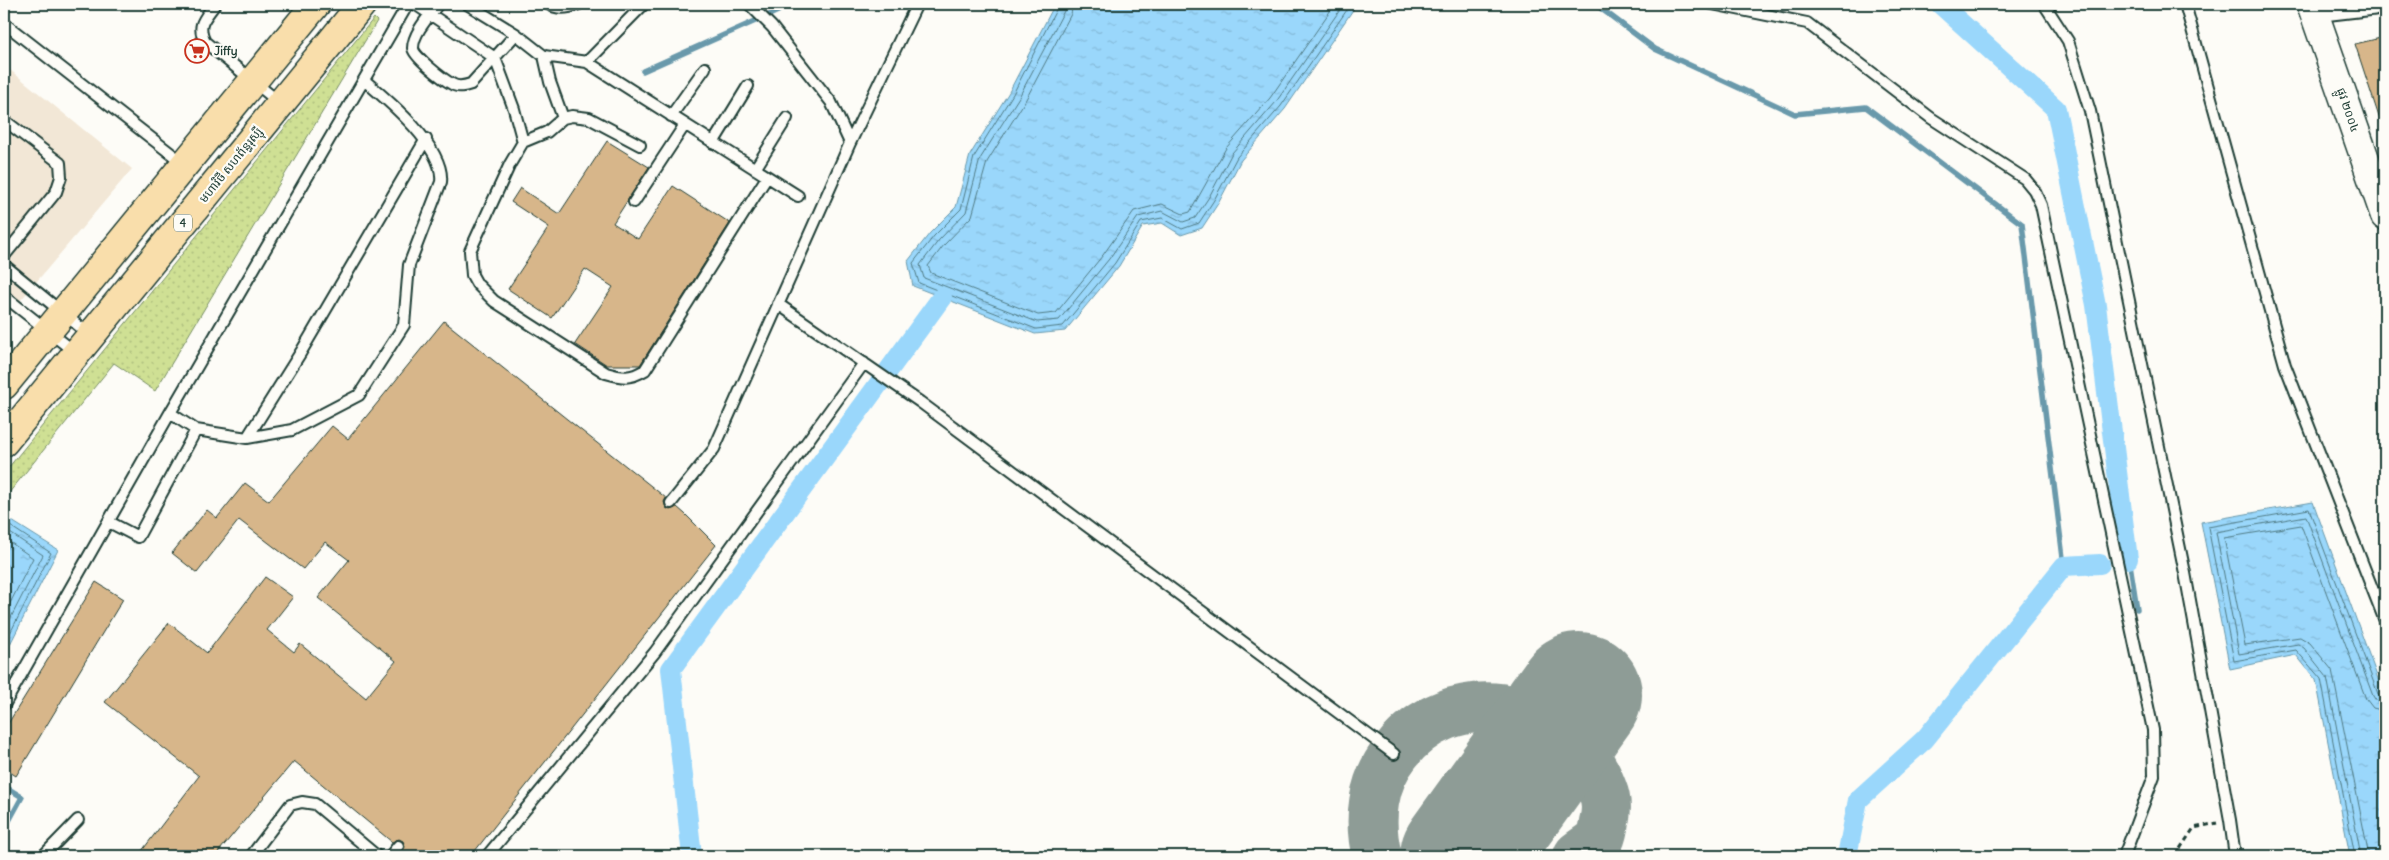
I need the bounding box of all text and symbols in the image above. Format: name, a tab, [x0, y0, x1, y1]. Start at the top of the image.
supermarket icon: Jiffy	[184, 38, 210, 64]
place label: Jiffy	[214, 43, 238, 59]
street label: ផ្លូវ ២០០៤	[2330, 86, 2363, 135]
street label: មហាវិថី សហព័ន្ធរុស្ស៊ី	[196, 124, 268, 207]
road number: 4	[174, 214, 192, 232]

